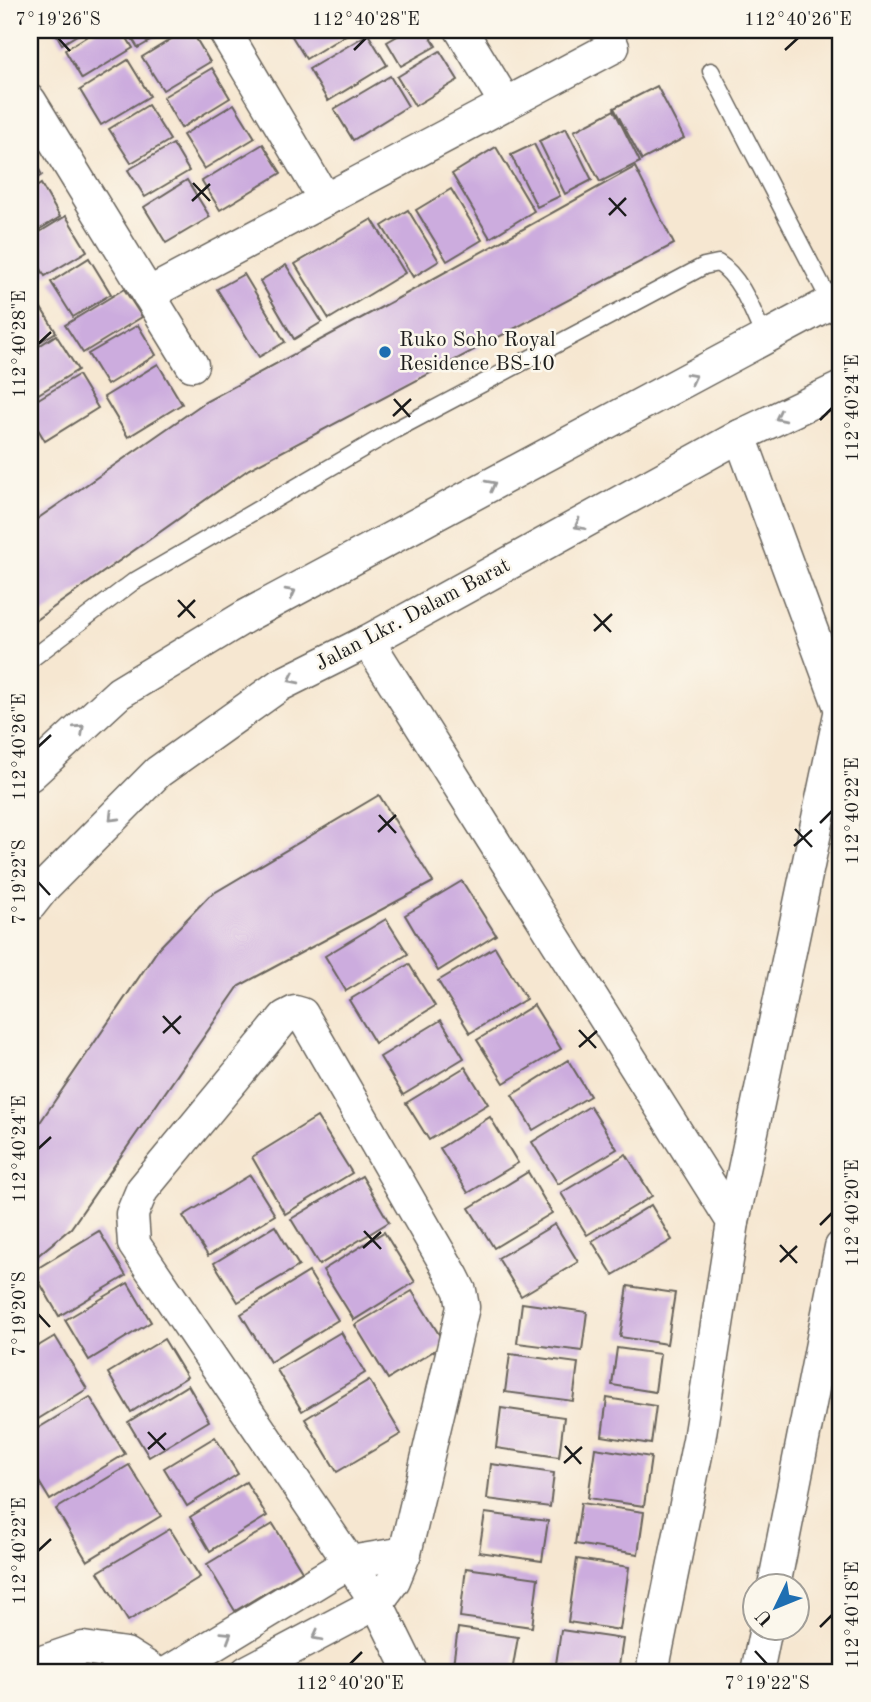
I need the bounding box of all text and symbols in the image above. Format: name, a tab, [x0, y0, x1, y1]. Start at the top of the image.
text: 7°19'26"S	[15, 11, 101, 29]
text: 112°40'28"E	[312, 11, 420, 29]
text: 112°40'26"E	[744, 11, 852, 29]
text: 112°40'28"E	[11, 290, 29, 398]
place label: Ruko Soho Royal Residence BS-10	[399, 330, 556, 375]
marker: Ruko Soho Royal Residence BS-10	[377, 344, 393, 360]
text: 112°40'24"E	[844, 354, 862, 462]
one-way arrow	[684, 373, 697, 386]
one-way arrow	[775, 409, 787, 423]
one-way arrow	[484, 480, 496, 493]
one-way arrow	[574, 517, 587, 530]
street label: Jalan Lkr. Dalam Barat	[312, 555, 514, 675]
one-way arrow	[283, 587, 296, 601]
one-way arrow	[288, 670, 300, 684]
text: 112°40'26"E	[11, 693, 29, 801]
one-way arrow	[72, 725, 85, 737]
text: 112°40'22"E	[844, 757, 862, 865]
one-way arrow	[109, 809, 122, 822]
text: 7°19'22"S	[11, 839, 29, 925]
text: 112°40'24"E	[11, 1095, 29, 1203]
text: 112°40'20"E	[844, 1159, 862, 1267]
text: 7°19'20"S	[11, 1271, 29, 1357]
text: 112°40'22"E	[11, 1497, 29, 1605]
text: 112°40'18"E	[844, 1561, 862, 1669]
north arrow	[742, 1572, 812, 1642]
text: U	[753, 1605, 777, 1629]
one-way arrow	[312, 1627, 324, 1641]
one-way arrow	[220, 1631, 233, 1644]
text: 112°40'20"E	[296, 1675, 404, 1693]
text: 7°19'22"S	[724, 1675, 810, 1693]

